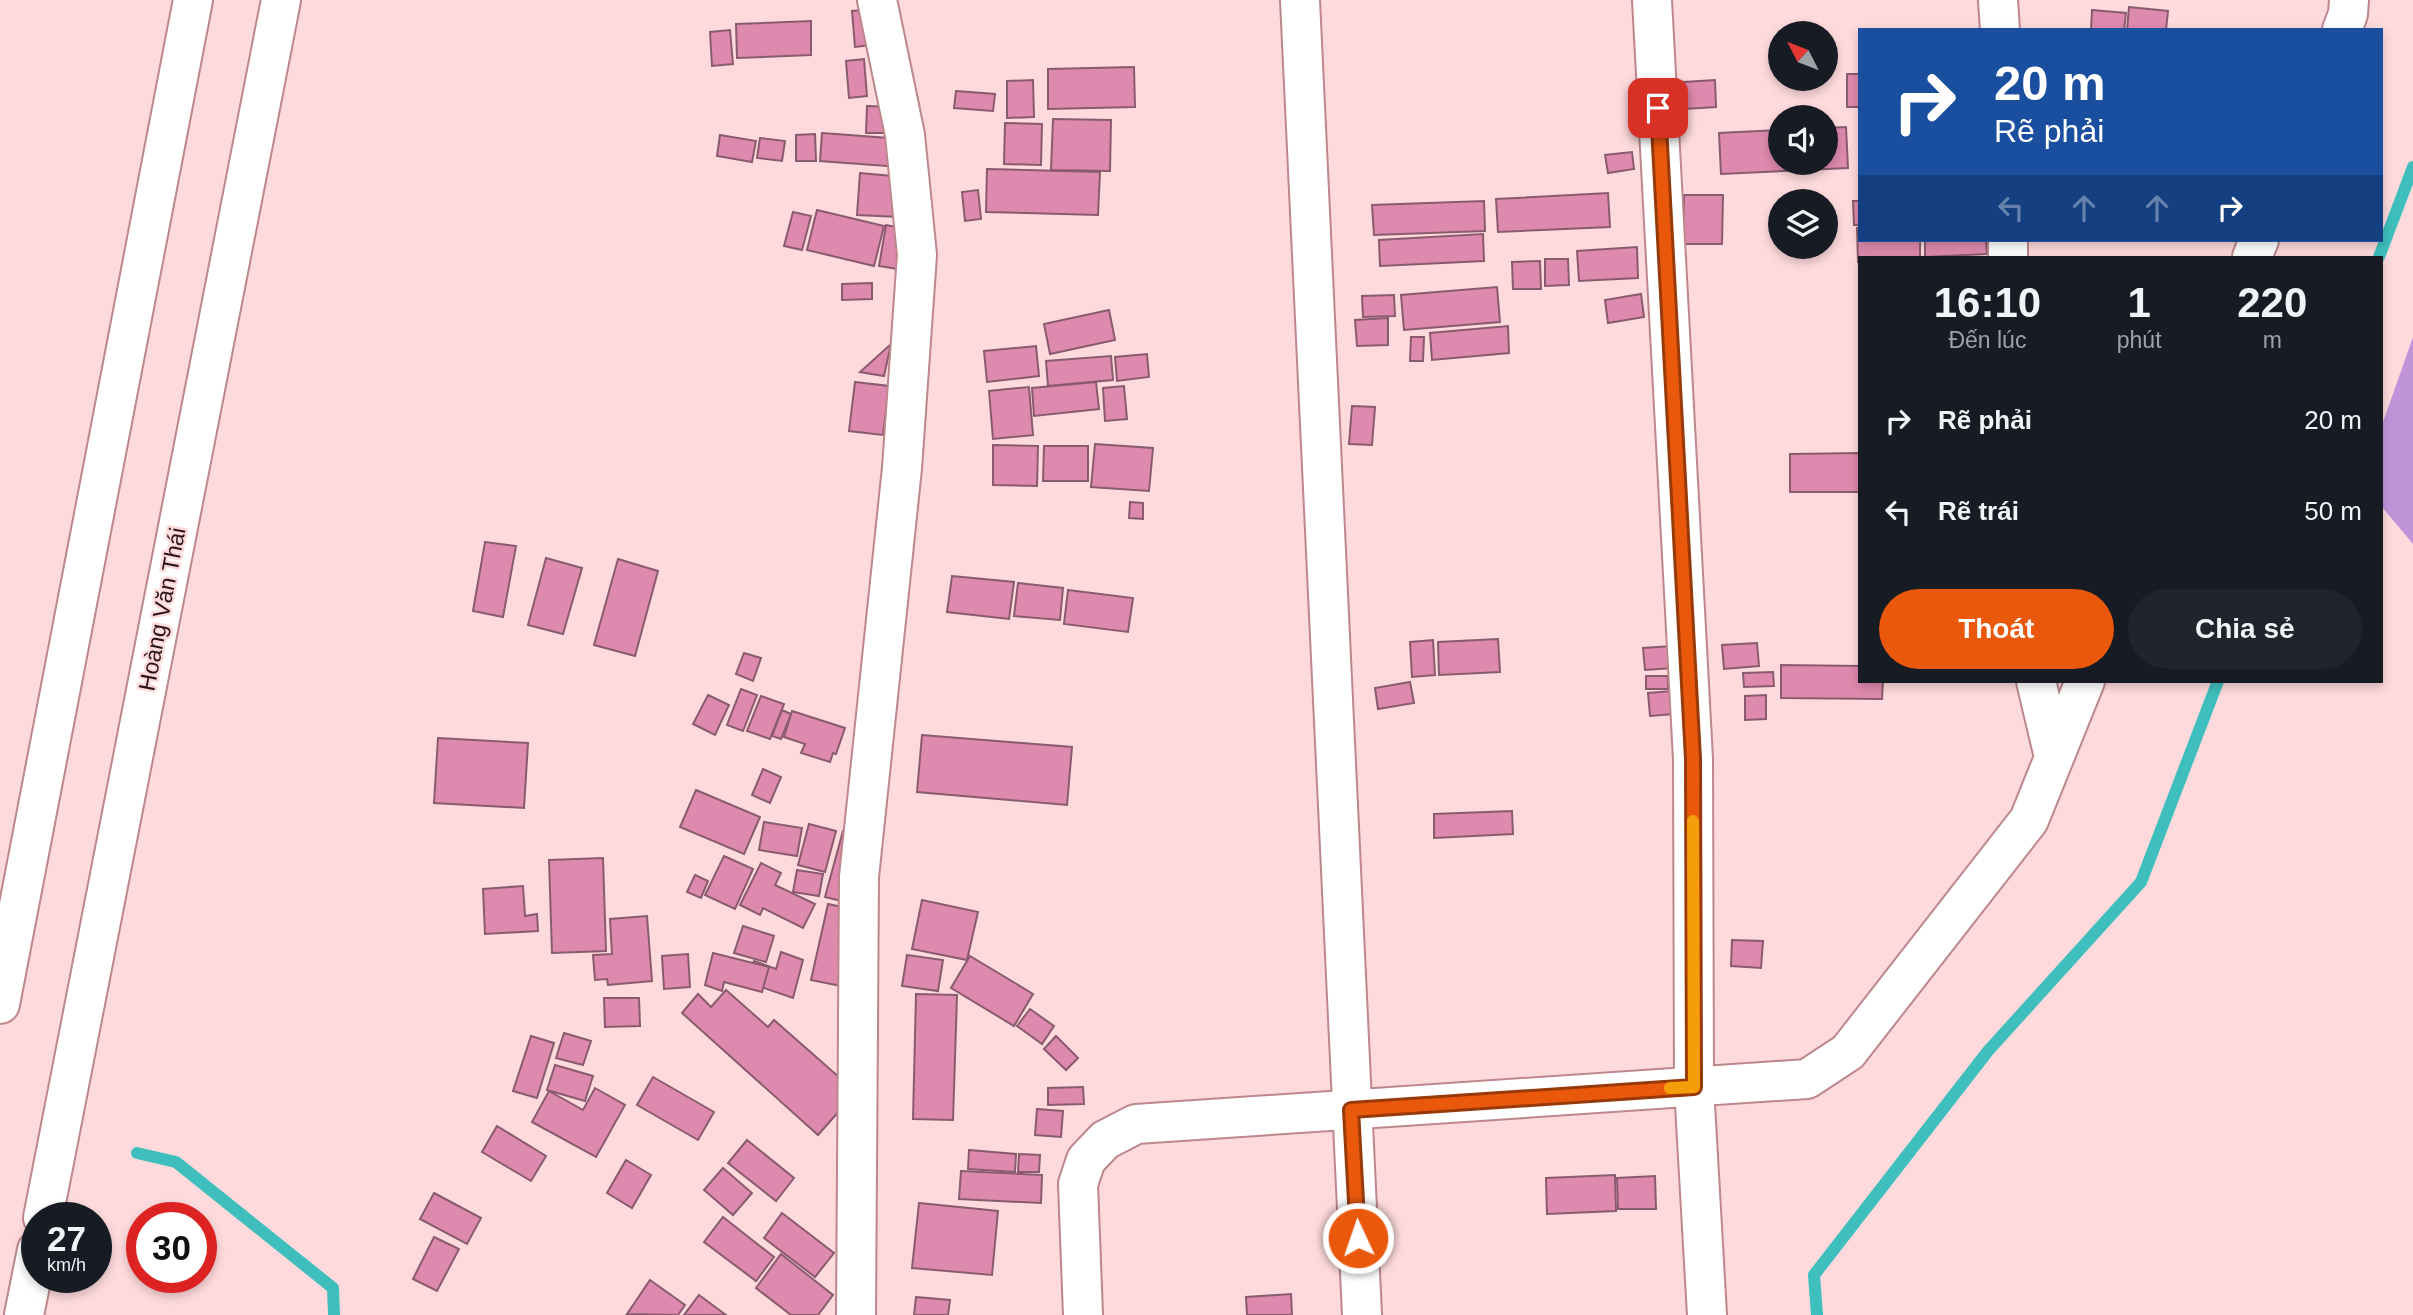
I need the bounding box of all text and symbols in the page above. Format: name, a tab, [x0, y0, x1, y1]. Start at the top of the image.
north arrow	[1768, 21, 1838, 91]
map controls	[1768, 21, 1838, 259]
icon: right	[1879, 56, 1970, 147]
text: 20 m	[1994, 56, 2106, 110]
pin	[1628, 78, 1688, 138]
icon: arrive	[1639, 89, 1677, 127]
button: sound	[1768, 105, 1838, 175]
text: Rẽ phải	[1994, 113, 2104, 149]
button: layers	[1768, 189, 1838, 259]
icon: left	[1992, 189, 2030, 227]
icon: ahead	[2065, 189, 2103, 227]
icon: ahead	[2138, 189, 2176, 227]
icon: right	[2211, 189, 2249, 227]
text: 16:10	[1934, 279, 2041, 326]
text: 1	[2127, 279, 2151, 326]
text: 220	[2237, 279, 2307, 326]
text: Đến lúc	[1948, 327, 2026, 353]
text: phút	[2117, 327, 2162, 353]
text: m	[2263, 327, 2282, 353]
icon: right	[1879, 402, 1917, 440]
text: Rẽ phải	[1938, 405, 2032, 435]
text: 20 m	[2304, 405, 2362, 435]
icon: left	[1879, 493, 1917, 531]
text: Rẽ trái	[1938, 496, 2019, 526]
text: 50 m	[2304, 496, 2362, 526]
street label: Hoàng Văn Thái	[133, 525, 191, 693]
button: Thoát	[1879, 589, 2114, 669]
button: Chia sẻ	[2128, 589, 2362, 669]
position arrow	[1321, 1201, 1395, 1275]
speed limit sign: 30	[126, 1202, 217, 1293]
text: 27	[47, 1219, 86, 1258]
text: km/h	[47, 1255, 86, 1275]

